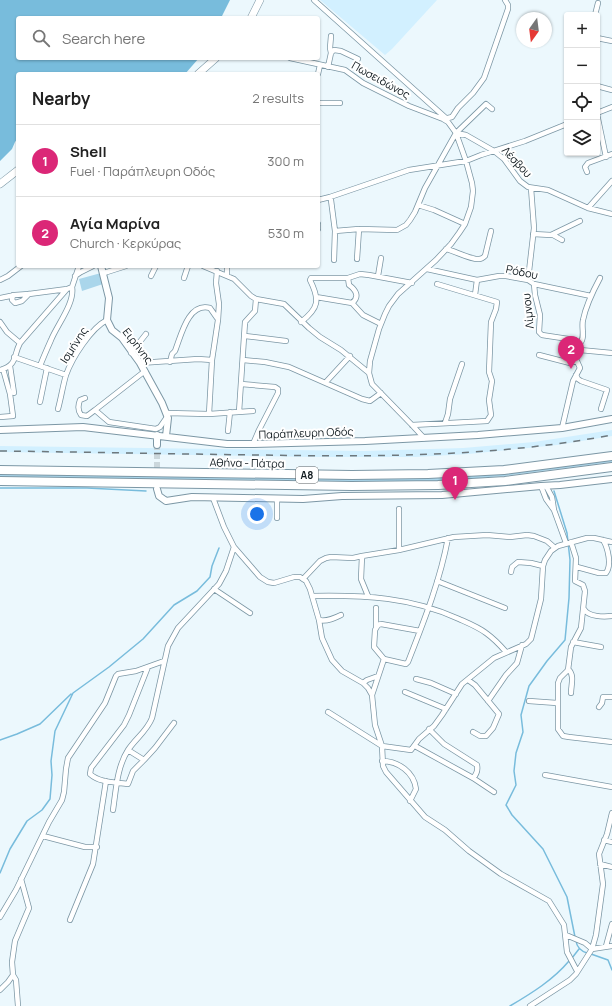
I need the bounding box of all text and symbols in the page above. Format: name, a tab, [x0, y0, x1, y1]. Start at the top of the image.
north arrow	[516, 12, 552, 48]
map controls	[564, 12, 600, 156]
button: +	[564, 12, 600, 48]
search box	[16, 16, 320, 60]
icon: search	[30, 27, 52, 49]
text: Search here	[62, 28, 145, 49]
button: −	[564, 48, 600, 84]
street label: Πωσειδώνος	[349, 57, 413, 102]
button: locate	[564, 84, 600, 120]
text: Nearby	[32, 87, 90, 110]
text: 2 results	[252, 89, 304, 107]
button: layers	[564, 120, 600, 156]
text: Shell	[70, 141, 107, 162]
street label: Λέσβου	[499, 143, 536, 181]
text: 1	[42, 152, 48, 170]
text: 300 m	[267, 152, 304, 170]
text: Fuel · Παράπλευρη Οδός	[70, 162, 215, 180]
text: Αγία Μαρίνα	[70, 213, 160, 234]
text: 2	[41, 224, 49, 242]
text: 530 m	[268, 224, 304, 242]
text: Church · Κερκύρας	[70, 234, 181, 252]
street label: Ρόδου	[505, 261, 540, 282]
street label: Λίμνου	[518, 293, 537, 329]
street label: Ισμήνης	[56, 324, 91, 366]
street label: Ειρήνης	[120, 325, 157, 367]
pin: 2	[558, 336, 584, 369]
street label: Παράπλευρη Οδός	[258, 423, 354, 442]
street label: Αθήνα - Πάτρα	[209, 454, 285, 471]
road number: Α8	[296, 467, 318, 483]
pin: 1	[442, 467, 468, 500]
your location	[247, 504, 267, 524]

